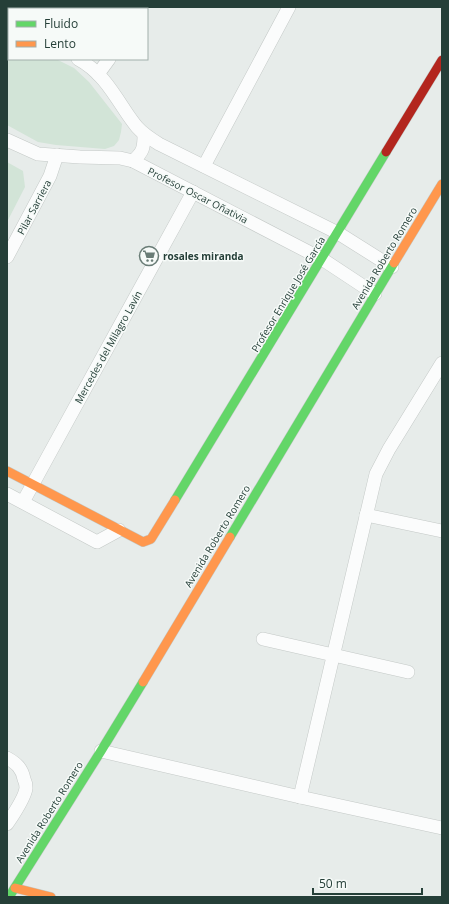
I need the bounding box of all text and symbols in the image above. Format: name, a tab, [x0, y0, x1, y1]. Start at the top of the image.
legend	[8, 8, 148, 60]
text: Fluido	[44, 15, 78, 32]
text: Lento	[44, 35, 76, 52]
street label: Profesor Oscar Oñativia	[145, 164, 251, 226]
street label: Pilar Sarriera	[14, 177, 54, 237]
street label: Avenida Roberto Romero	[348, 204, 420, 312]
street label: Profesor Enrique José García	[248, 233, 328, 355]
supermarket icon: rosales miranda	[138, 245, 160, 267]
place label: rosales miranda	[163, 249, 244, 263]
street label: Mercedes del Milagro Lavín	[71, 288, 145, 406]
street label: Avenida Roberto Romero	[181, 482, 253, 590]
street label: Avenida Roberto Romero	[12, 759, 86, 865]
scale bar	[313, 870, 422, 896]
text: 50 m	[319, 875, 347, 892]

